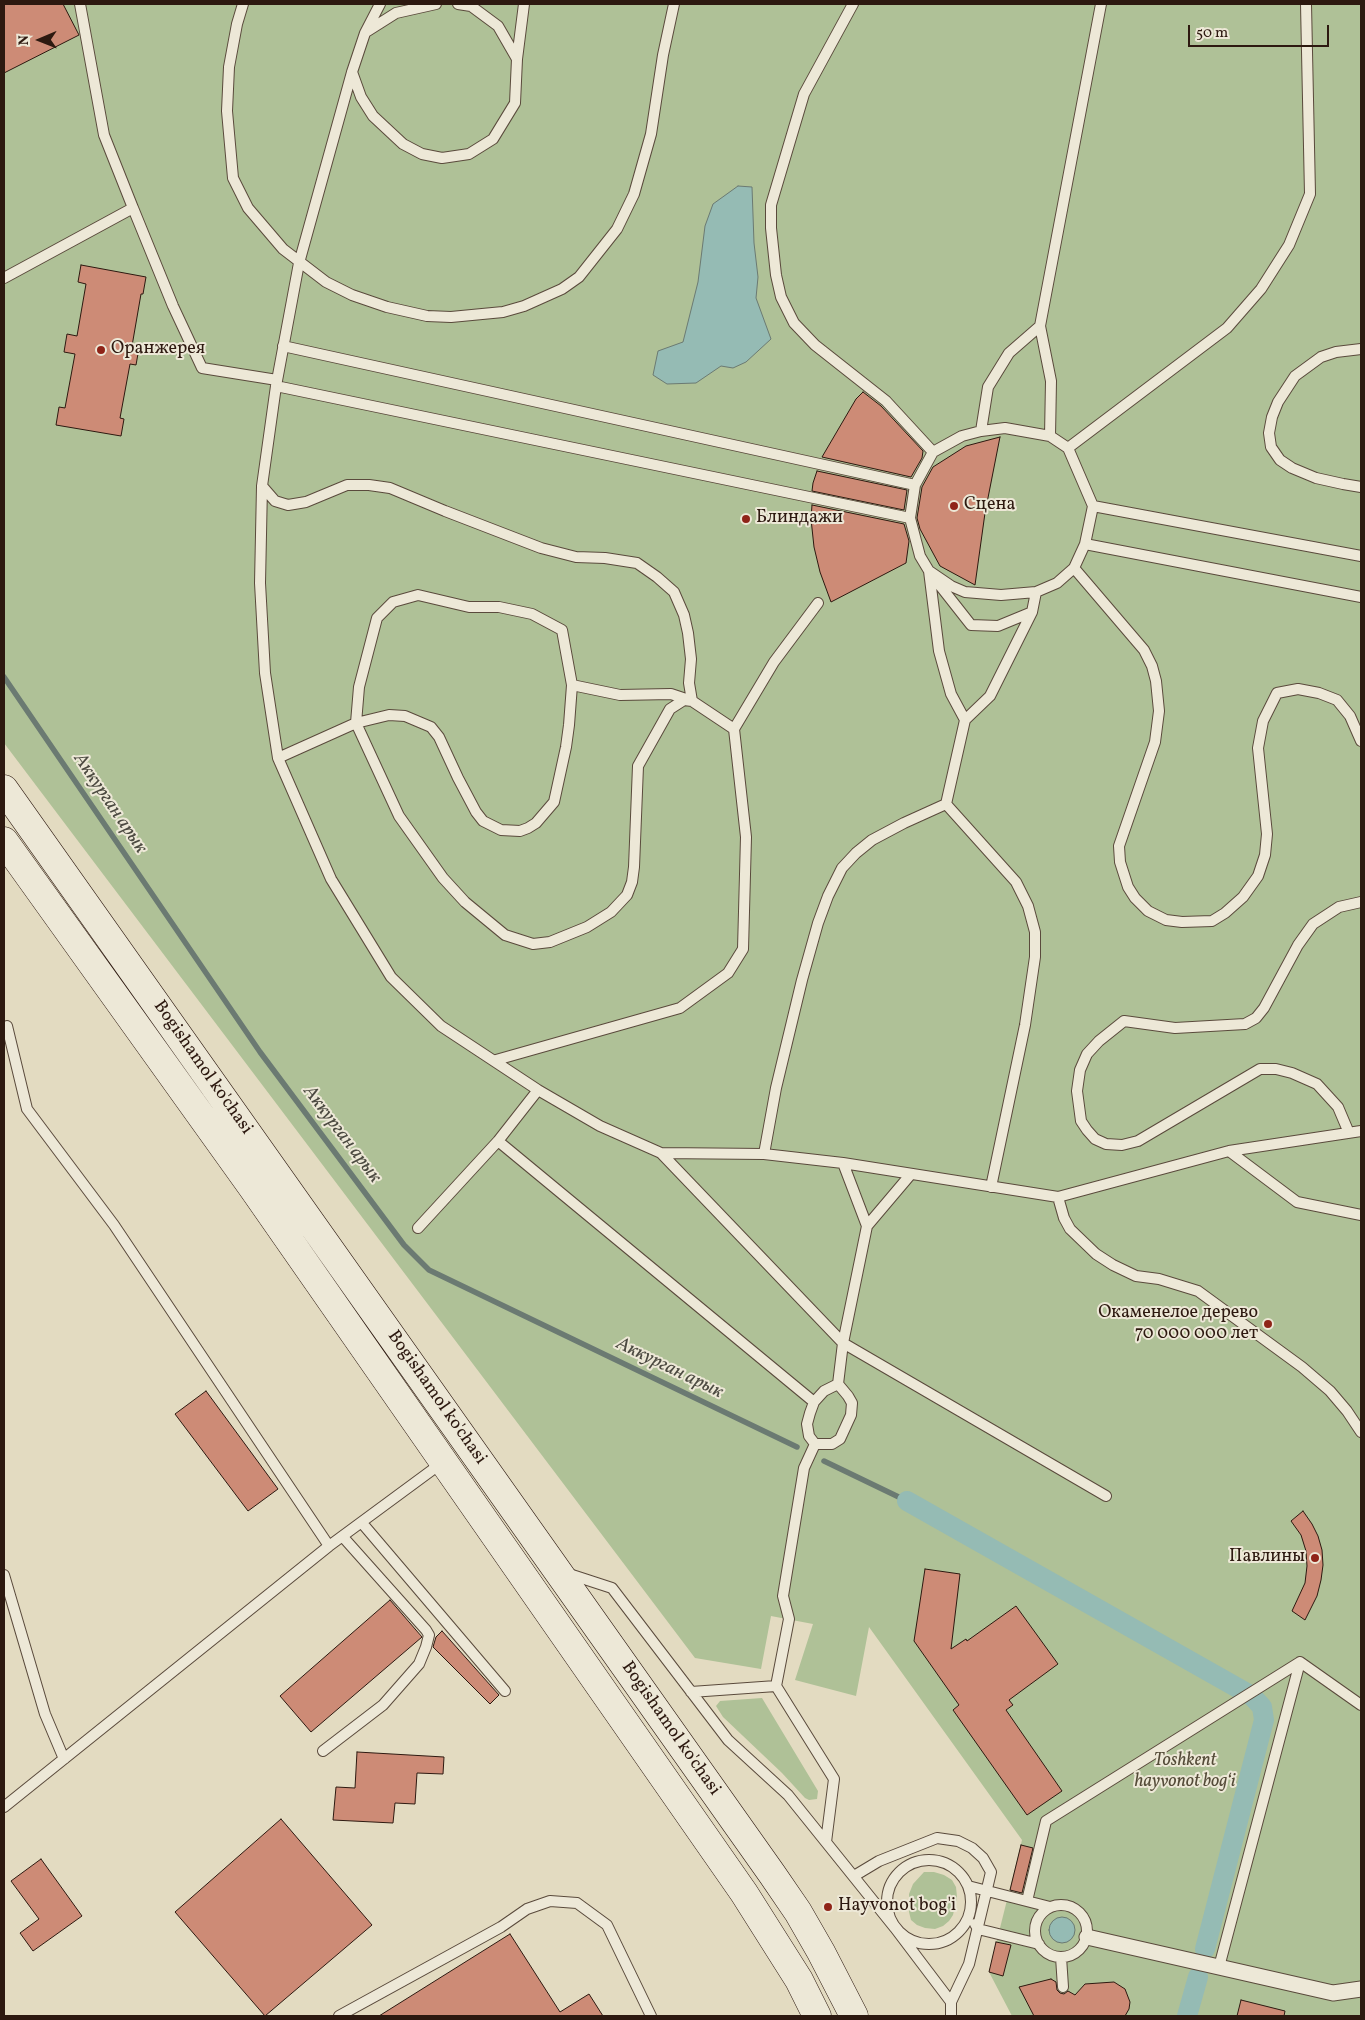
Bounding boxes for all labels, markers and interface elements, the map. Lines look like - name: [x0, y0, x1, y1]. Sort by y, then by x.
- north arrow: [15, 15, 65, 65]
- scale bar: [1190, 15, 1331, 47]
- text: 50 m: [1196, 23, 1228, 44]
- text: N: [15, 35, 34, 46]
- place label: Оранжерея: [111, 339, 205, 361]
- marker: Оранжерея: [95, 344, 107, 356]
- place label: Сцена: [964, 495, 1015, 517]
- marker: Сцена: [948, 500, 960, 512]
- place label: Блиндажи: [756, 508, 843, 530]
- marker: Блиндажи: [740, 513, 752, 525]
- water label: Аккурган арык: [67, 750, 151, 858]
- street label: Bogishamol ko'chasi: [148, 997, 256, 1139]
- water label: Аккурган арык: [297, 1082, 385, 1188]
- place label: Окаменелое дерево 70 000 000 лет: [1098, 1303, 1258, 1346]
- marker: Окаменелое дерево 70 000 000 лет: [1262, 1318, 1274, 1330]
- street label: Bogishamol ko'chasi: [382, 1327, 490, 1469]
- water label: Аккурган арык: [612, 1333, 726, 1405]
- place label: Павлины: [1229, 1547, 1305, 1569]
- marker: Павлины: [1309, 1552, 1321, 1564]
- street label: Bogishamol ko'chasi: [616, 1658, 724, 1800]
- park label: Toshkent hayvonot bogʻi: [1135, 1751, 1235, 1794]
- place label: Hayvonot bog'i: [838, 1896, 956, 1918]
- marker: Hayvonot bog'i: [822, 1901, 834, 1913]

